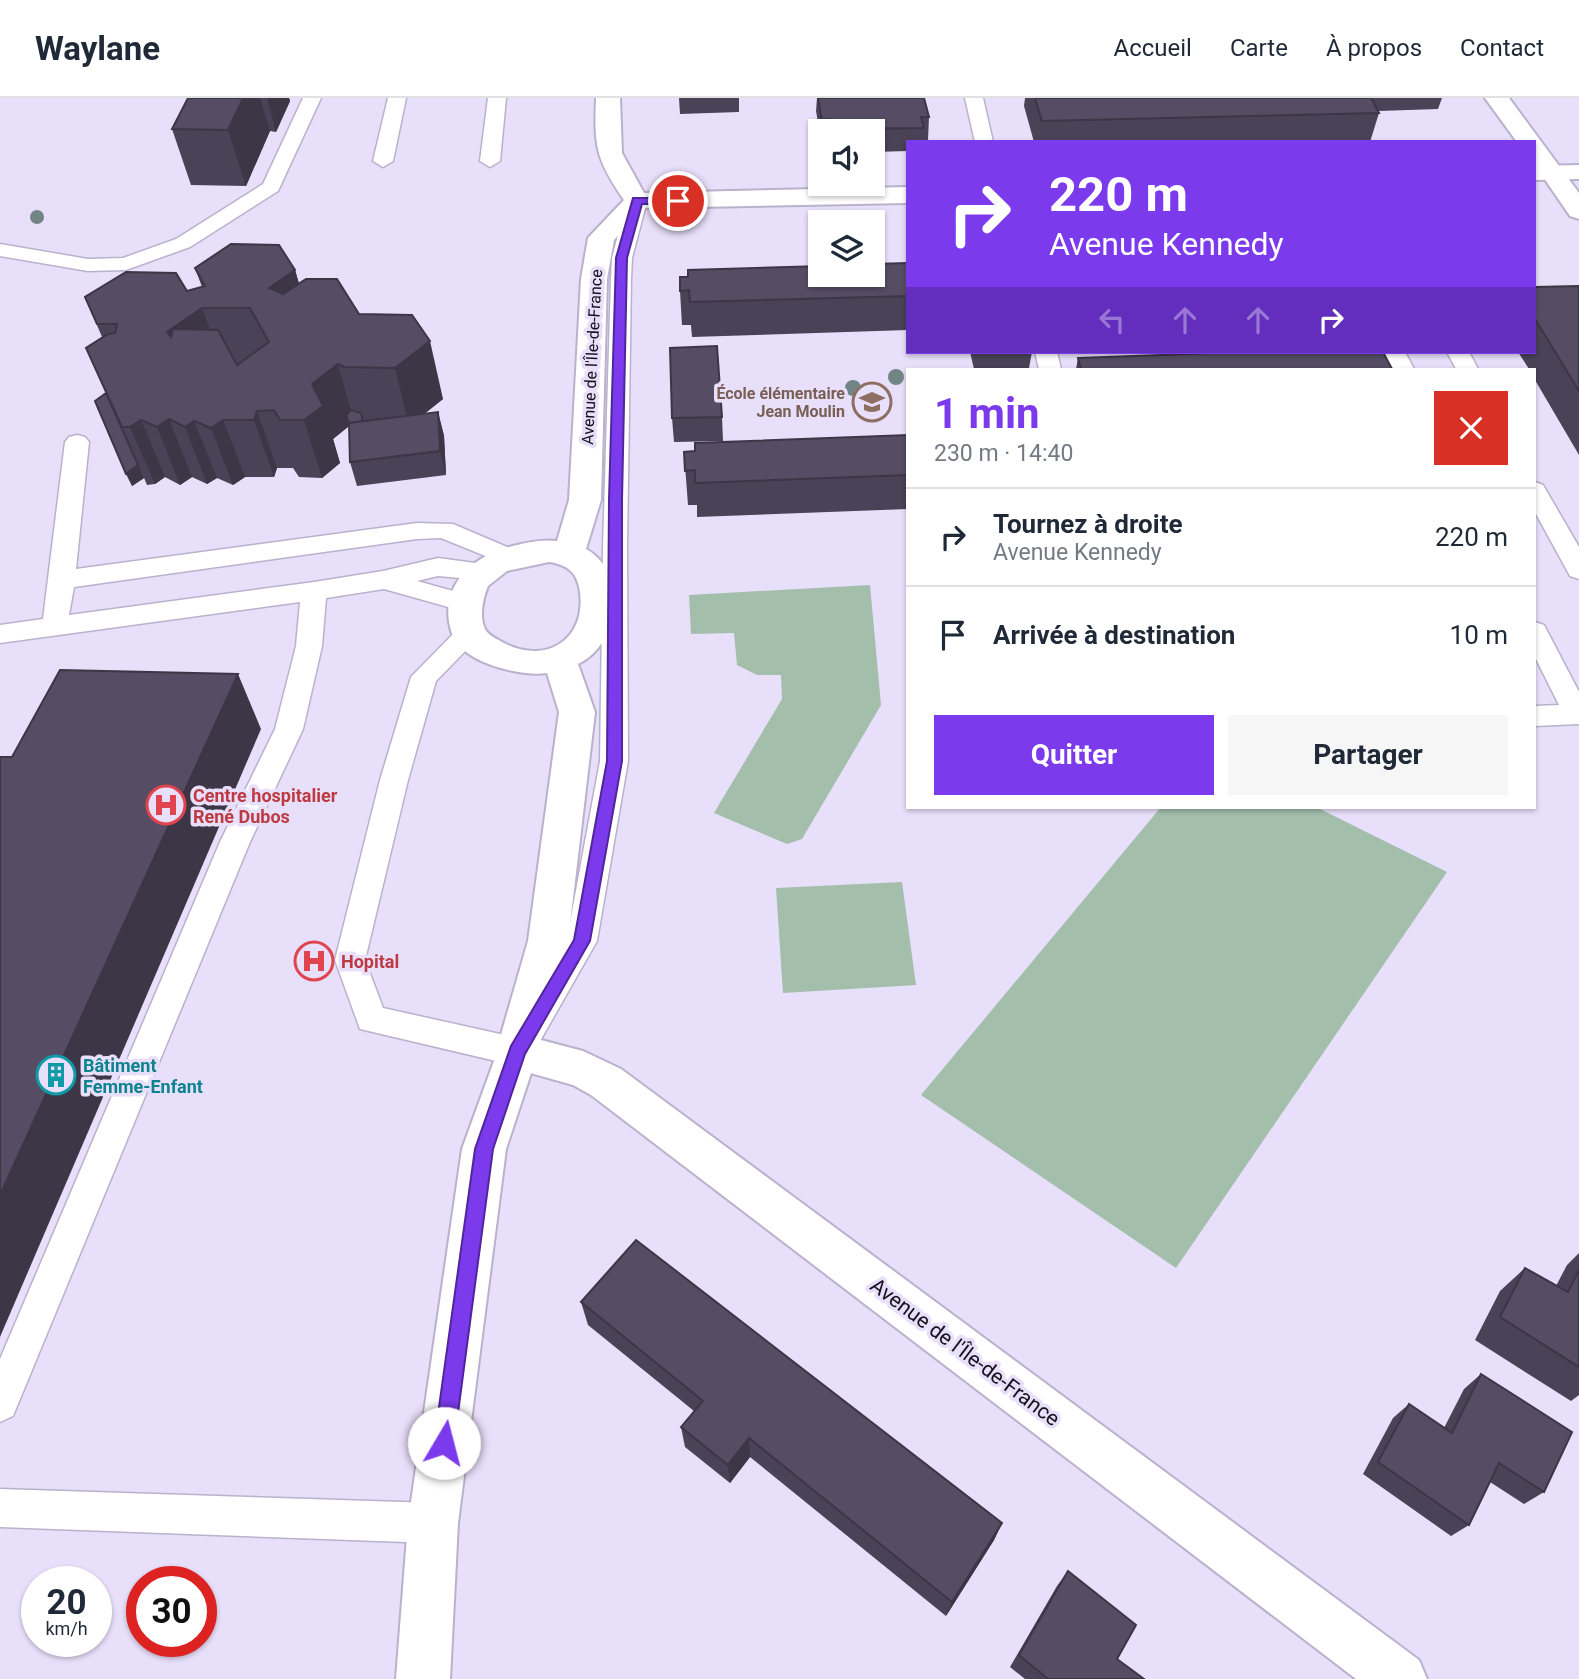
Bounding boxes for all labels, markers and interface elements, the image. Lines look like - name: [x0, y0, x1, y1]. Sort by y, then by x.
- text: Waylane: [35, 29, 160, 68]
- text: Accueil: [1113, 34, 1192, 62]
- text: Carte: [1230, 34, 1288, 62]
- text: À propos: [1326, 34, 1422, 62]
- text: Contact: [1460, 34, 1544, 62]
- map controls: [808, 119, 885, 287]
- button: sound: [808, 119, 885, 196]
- text: 220 m: [1049, 166, 1188, 223]
- icon: right: [934, 168, 1025, 259]
- pin: [648, 171, 708, 231]
- icon: arrive: [659, 182, 697, 220]
- button: layers: [808, 210, 885, 287]
- text: Avenue Kennedy: [1049, 225, 1284, 263]
- street label: Avenue de l'Île-de-France: [578, 269, 606, 445]
- icon: left: [1093, 301, 1131, 339]
- icon: ahead: [1166, 301, 1204, 339]
- icon: ahead: [1239, 301, 1277, 339]
- icon: right: [1312, 301, 1350, 339]
- school or university icon: École élémentaire Jean Moulin: [851, 381, 893, 423]
- place label: École élémentaire Jean Moulin: [716, 384, 845, 421]
- text: 1 min: [934, 389, 1040, 438]
- button: close: [1434, 391, 1508, 465]
- text: 230 m · 14:40: [934, 440, 1073, 467]
- text: Tournez à droite: [993, 509, 1183, 539]
- icon: right: [934, 518, 972, 556]
- text: 220 m: [1435, 522, 1508, 552]
- text: Avenue Kennedy: [993, 539, 1162, 566]
- icon: arrive: [934, 616, 972, 654]
- text: Arrivée à destination: [993, 620, 1235, 650]
- text: 10 m: [1450, 620, 1508, 650]
- button: Quitter: [934, 715, 1214, 795]
- button: Partager: [1228, 715, 1508, 795]
- hospital icon: Centre hospitalier René Dubos: [145, 784, 187, 826]
- place label: Centre hospitalier René Dubos: [193, 785, 338, 827]
- hospital icon: Hopital: [293, 940, 335, 982]
- place label: Hopital: [341, 951, 399, 972]
- building icon: Bâtiment Femme-Enfant: [35, 1054, 77, 1096]
- place label: Bâtiment Femme-Enfant: [83, 1055, 203, 1097]
- street label: Avenue de l'Île-de-France: [866, 1273, 1064, 1431]
- position arrow: [407, 1406, 481, 1480]
- speed limit sign: 30: [126, 1566, 217, 1657]
- text: 20: [46, 1582, 87, 1623]
- text: km/h: [45, 1618, 88, 1639]

